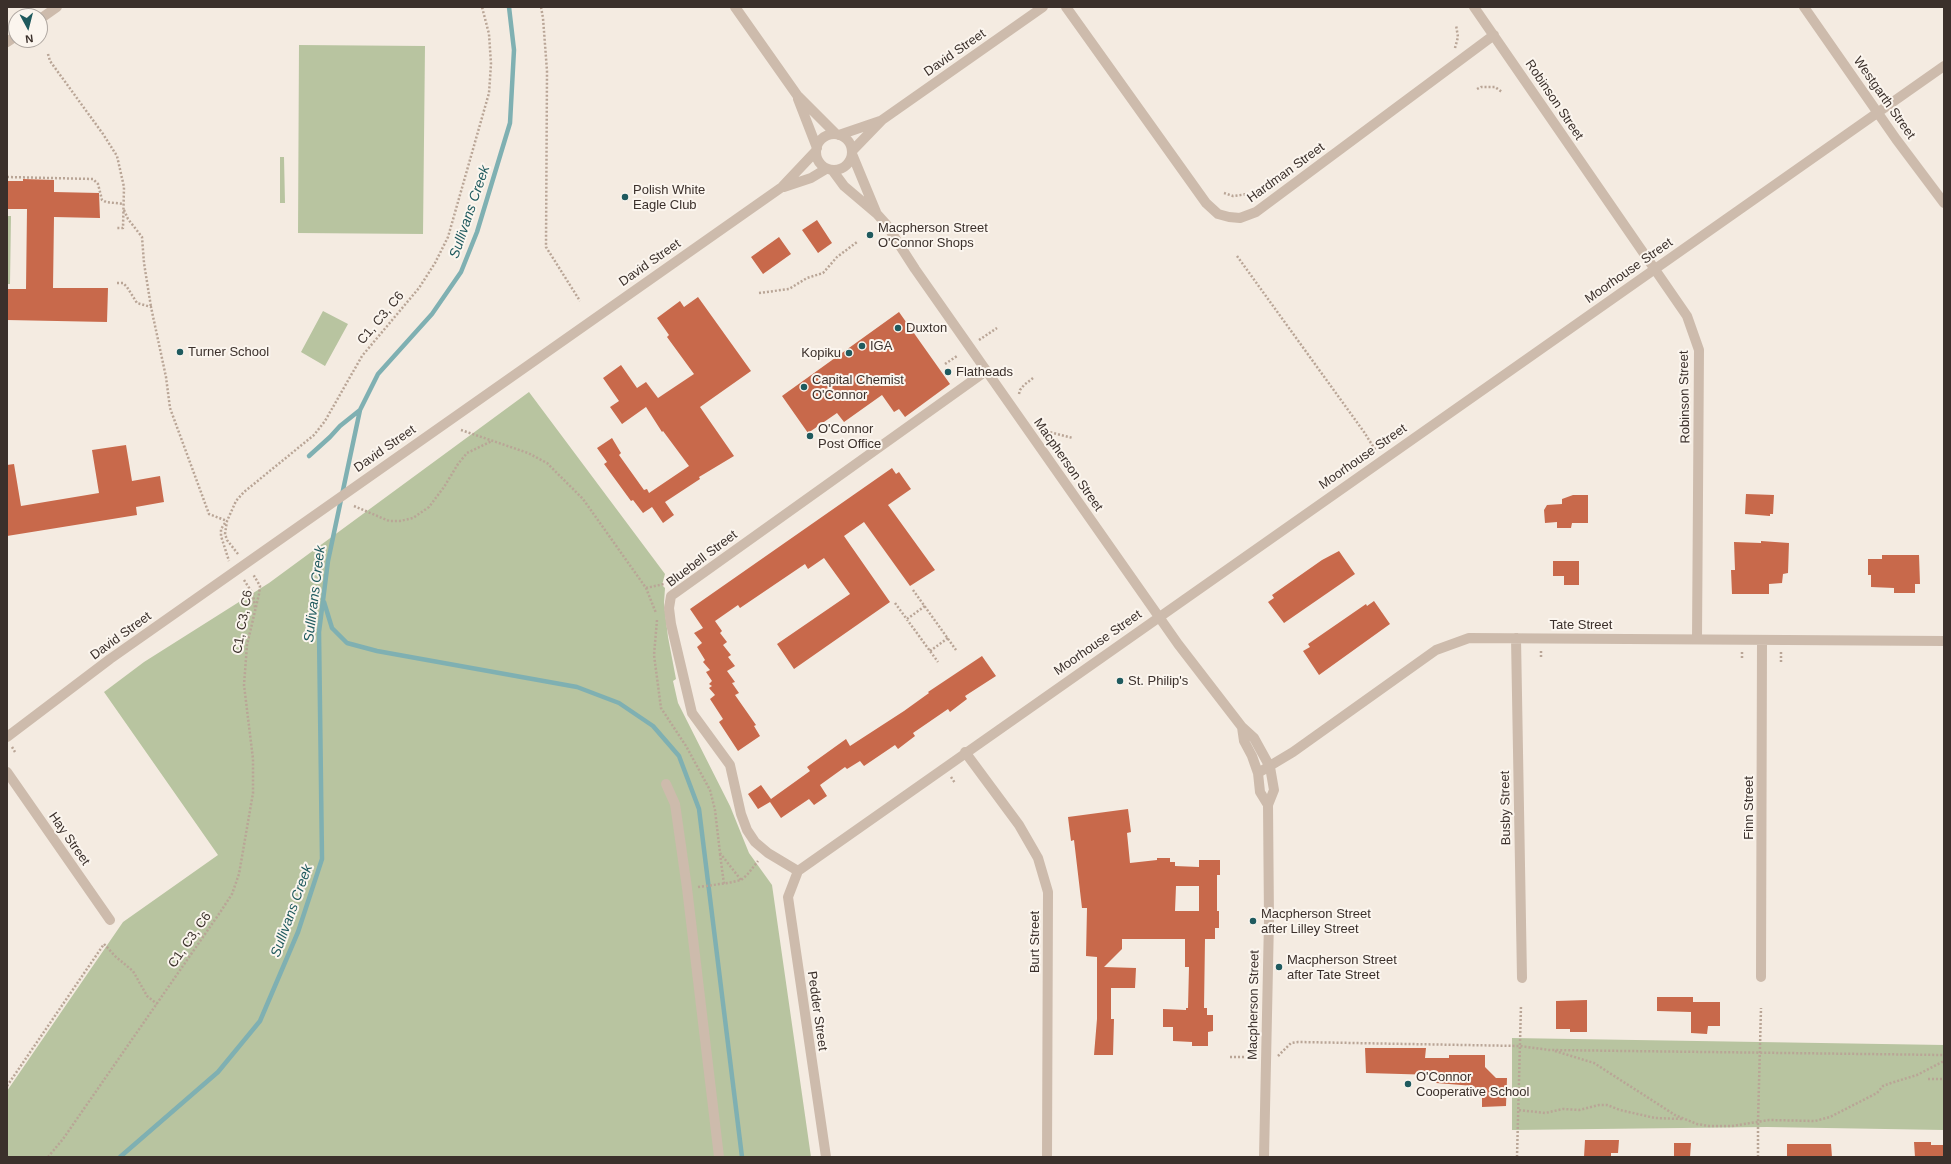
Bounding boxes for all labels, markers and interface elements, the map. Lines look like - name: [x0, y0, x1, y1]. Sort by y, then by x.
- north arrow: [8, 8, 48, 48]
- street label: David Street: [921, 26, 989, 80]
- text: N: [25, 32, 34, 45]
- street label: Westgarth Street: [1850, 54, 1918, 142]
- street label: Robinson Street: [1521, 57, 1587, 143]
- street label: Hardman Street: [1244, 140, 1328, 206]
- water label: Sullivans Creek: [446, 163, 494, 261]
- place label: Polish White Eagle Club: [633, 182, 705, 213]
- marker: Polish White Eagle Club: [620, 192, 630, 202]
- place label: Macpherson Street O'Connor Shops: [878, 220, 988, 251]
- marker: Macpherson Street O'Connor Shops: [865, 230, 875, 240]
- street label: Moorhouse Street: [1582, 235, 1676, 307]
- street label: David Street: [616, 236, 684, 290]
- street label: C1, C3, C6: [354, 288, 408, 348]
- place label: Duxton: [906, 320, 947, 336]
- marker: Duxton: [893, 323, 903, 333]
- place label: IGA: [870, 338, 892, 354]
- marker: IGA: [857, 341, 867, 351]
- place label: Turner School: [188, 344, 269, 360]
- place label: Kopiku: [801, 345, 841, 361]
- marker: Turner School: [175, 347, 185, 357]
- marker: Kopiku: [844, 348, 854, 358]
- street label: Robinson Street: [1676, 350, 1694, 444]
- place label: Flatheads: [956, 364, 1013, 380]
- marker: Flatheads: [943, 367, 953, 377]
- place label: Capital Chemist O'Connor: [812, 372, 904, 403]
- marker: Capital Chemist O'Connor: [799, 382, 809, 392]
- street label: Macpherson Street: [1030, 416, 1106, 514]
- place label: O'Connor Post Office: [818, 421, 881, 452]
- street label: Moorhouse Street: [1316, 421, 1410, 493]
- street label: David Street: [351, 422, 419, 476]
- marker: O'Connor Post Office: [805, 431, 815, 441]
- street label: Bluebell Street: [664, 527, 740, 591]
- water label: Sullivans Creek: [301, 545, 329, 643]
- street label: C1, C3, C6: [230, 589, 256, 655]
- street label: Moorhouse Street: [1051, 607, 1145, 679]
- street label: David Street: [87, 609, 155, 663]
- street label: Tate Street: [1550, 617, 1612, 633]
- place label: St. Philip's: [1128, 673, 1188, 689]
- marker: St. Philip's: [1115, 676, 1125, 686]
- street label: Busby Street: [1498, 771, 1514, 845]
- street label: Finn Street: [1741, 776, 1757, 840]
- street label: Hay Street: [45, 809, 93, 869]
- water label: Sullivans Creek: [267, 862, 317, 960]
- place label: Macpherson Street after Lilley Street: [1261, 906, 1371, 937]
- street label: C1, C3, C6: [165, 909, 215, 971]
- street label: Burt Street: [1027, 911, 1043, 973]
- marker: Macpherson Street after Lilley Street: [1248, 916, 1258, 926]
- street label: Macpherson Street: [1245, 950, 1263, 1060]
- place label: Macpherson Street after Tate Street: [1287, 952, 1397, 983]
- marker: Macpherson Street after Tate Street: [1274, 962, 1284, 972]
- street label: Pedder Street: [804, 970, 830, 1052]
- place label: O'Connor Cooperative School: [1416, 1069, 1529, 1100]
- marker: O'Connor Cooperative School: [1403, 1079, 1413, 1089]

